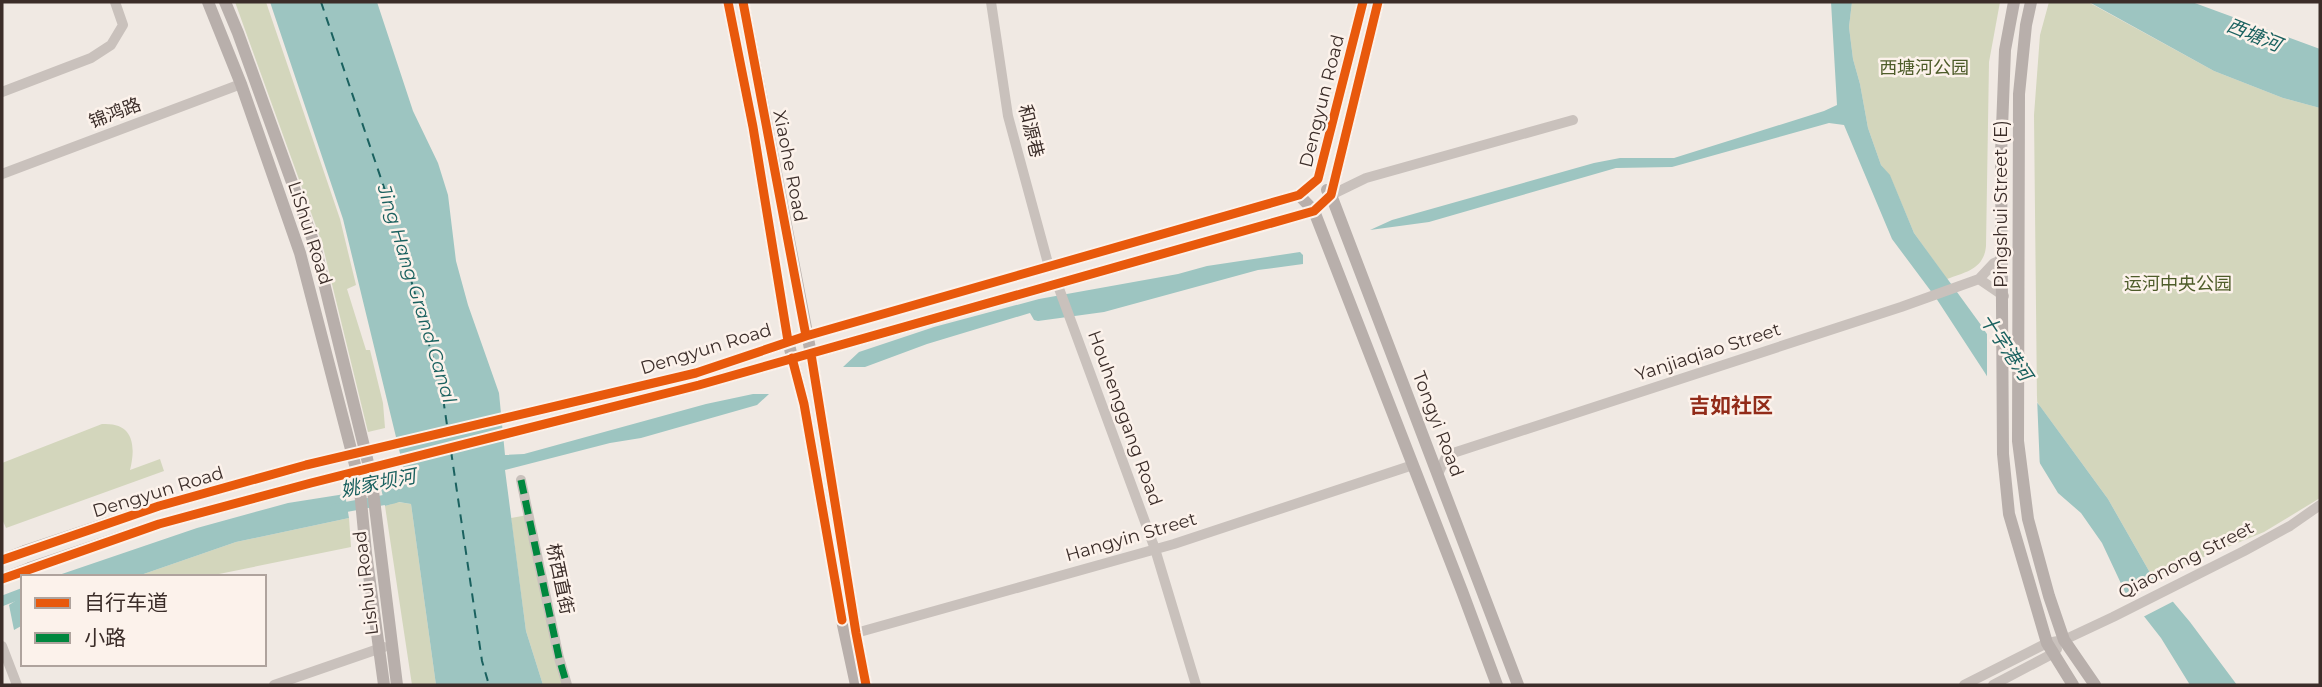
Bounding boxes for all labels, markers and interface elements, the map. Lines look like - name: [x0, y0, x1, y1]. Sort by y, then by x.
- water label: 西塘河: [2223, 14, 2288, 58]
- street label: Dengyun Road: [1295, 32, 1349, 170]
- park label: 西塘河公园: [1879, 57, 1969, 79]
- street label: 锦鸿路: [86, 93, 144, 133]
- street label: 和源巷: [1014, 102, 1048, 160]
- street label: Xiaohe Road: [768, 108, 812, 224]
- street label: Pingshui Street (E): [1990, 120, 2012, 288]
- street label: LiShui Road: [283, 179, 337, 287]
- water label: Jing Hang Grand Canal: [373, 181, 461, 407]
- park label: 运河中央公园: [2124, 273, 2232, 295]
- water label: 十字港河: [1975, 309, 2039, 388]
- street label: Yanjiaqiao Street: [1633, 318, 1783, 386]
- street label: Dengyun Road: [638, 319, 774, 379]
- street label: Houhenggang Road: [1083, 327, 1167, 509]
- street label: Tongyi Road: [1408, 368, 1468, 480]
- district label: 吉如社区: [1689, 393, 1773, 418]
- street label: Dengyun Road: [90, 462, 226, 522]
- water label: 姚家坝河: [338, 464, 421, 502]
- street label: Hangyin Street: [1063, 508, 1199, 566]
- street label: Qiaonong Street: [2115, 516, 2257, 604]
- street label: Lishui Road: [349, 529, 383, 637]
- street label: 桥西直街: [542, 541, 578, 617]
- legend: [21, 575, 266, 666]
- text: 自行车道: [84, 590, 168, 615]
- text: 小路: [84, 625, 126, 650]

